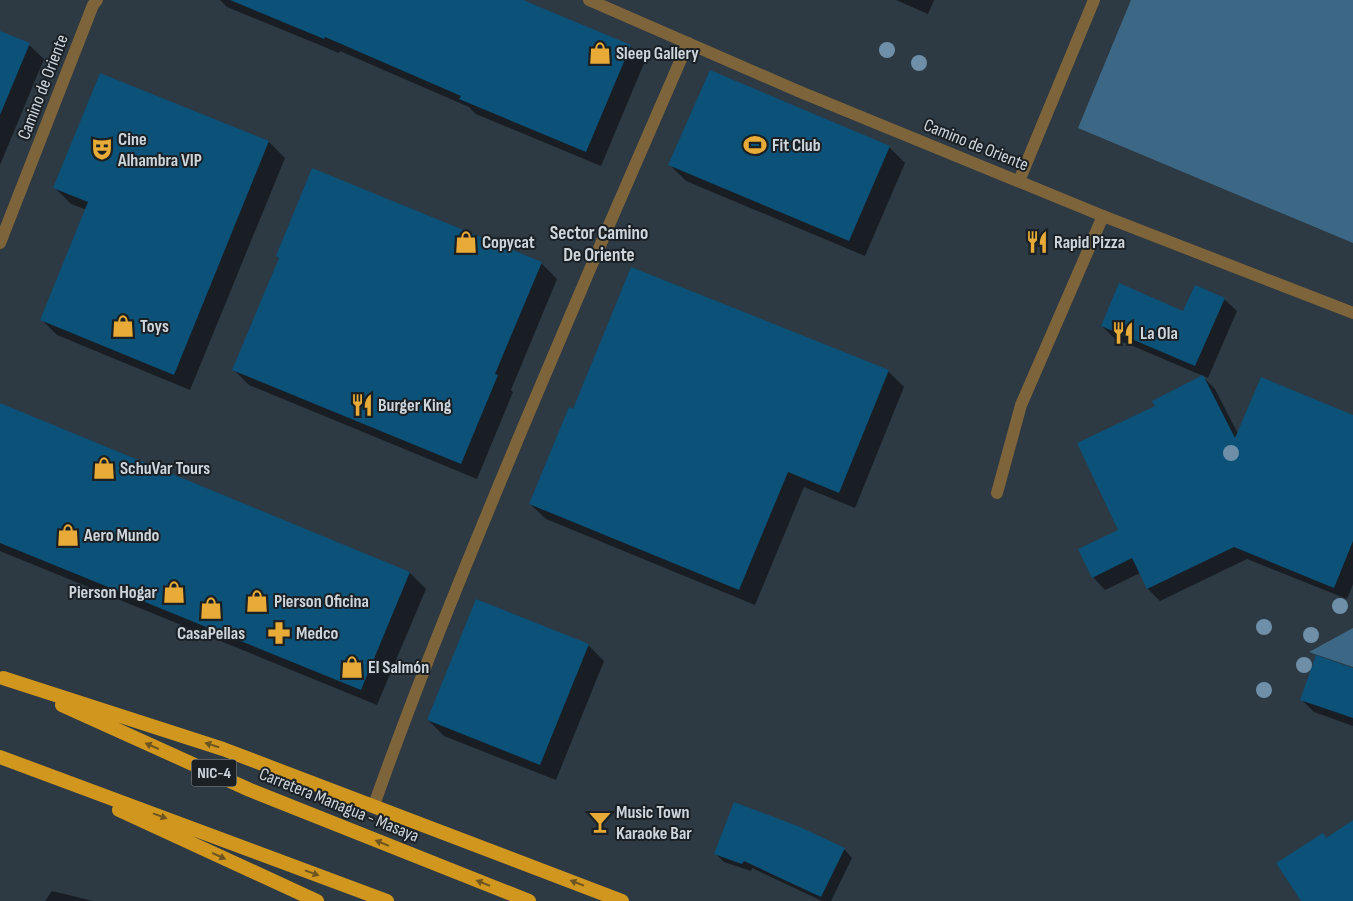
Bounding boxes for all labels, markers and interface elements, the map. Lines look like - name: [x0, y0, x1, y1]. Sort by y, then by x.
- street label: Camino de Oriente: [13, 31, 73, 143]
- shop icon: Sleep Gallery: [587, 40, 613, 66]
- place label: Sleep Gallery: [616, 43, 699, 64]
- street label: Camino de Oriente: [921, 114, 1031, 176]
- place label: Cine Alhambra VIP: [117, 129, 202, 171]
- sports icon: Fit Club: [742, 132, 768, 158]
- place label: Fit Club: [772, 135, 821, 156]
- theatre icon: Cine Alhambra VIP: [89, 136, 115, 162]
- district label: Sector Camino De Oriente: [550, 222, 648, 267]
- shop icon: Copycat: [453, 229, 479, 255]
- restaurant icon: Rapid Pizza: [1024, 229, 1050, 255]
- place label: Copycat: [482, 232, 535, 253]
- place label: Rapid Pizza: [1054, 232, 1125, 253]
- shop icon: Toys: [110, 313, 136, 339]
- place label: Toys: [140, 316, 169, 337]
- restaurant icon: La Ola: [1110, 320, 1136, 346]
- place label: La Ola: [1140, 323, 1178, 344]
- restaurant icon: Burger King: [349, 392, 375, 418]
- place label: Burger King: [378, 395, 452, 416]
- shop icon: SchuVar Tours: [91, 455, 117, 481]
- place label: SchuVar Tours: [120, 458, 210, 479]
- shop icon: Aero Mundo: [55, 522, 81, 548]
- place label: Aero Mundo: [83, 525, 160, 546]
- shop icon: Pierson Hogar: [161, 579, 187, 605]
- place label: Pierson Hogar: [69, 582, 157, 603]
- shop icon: Pierson Oficina: [244, 588, 270, 614]
- place label: Pierson Oficina: [274, 591, 369, 612]
- shop icon: CasaPellas: [198, 595, 224, 621]
- pharmacy icon: Medco: [266, 620, 292, 646]
- place label: CasaPellas: [177, 623, 245, 644]
- place label: Medco: [296, 623, 338, 644]
- shop icon: El Salmón: [339, 654, 365, 680]
- place label: El Salmón: [368, 657, 429, 678]
- one-way arrow: [145, 741, 159, 749]
- one-way arrow: [205, 741, 220, 748]
- road number: NIC-4: [192, 760, 236, 786]
- street label: Carretera Managua - Masaya: [256, 763, 422, 847]
- place label: Music Town Karaoke Bar: [616, 802, 692, 844]
- bar icon: Music Town Karaoke Bar: [587, 809, 613, 835]
- one-way arrow: [152, 813, 167, 821]
- one-way arrow: [375, 838, 390, 846]
- one-way arrow: [212, 852, 226, 860]
- one-way arrow: [305, 869, 320, 877]
- one-way arrow: [475, 879, 490, 887]
- one-way arrow: [570, 879, 584, 887]

